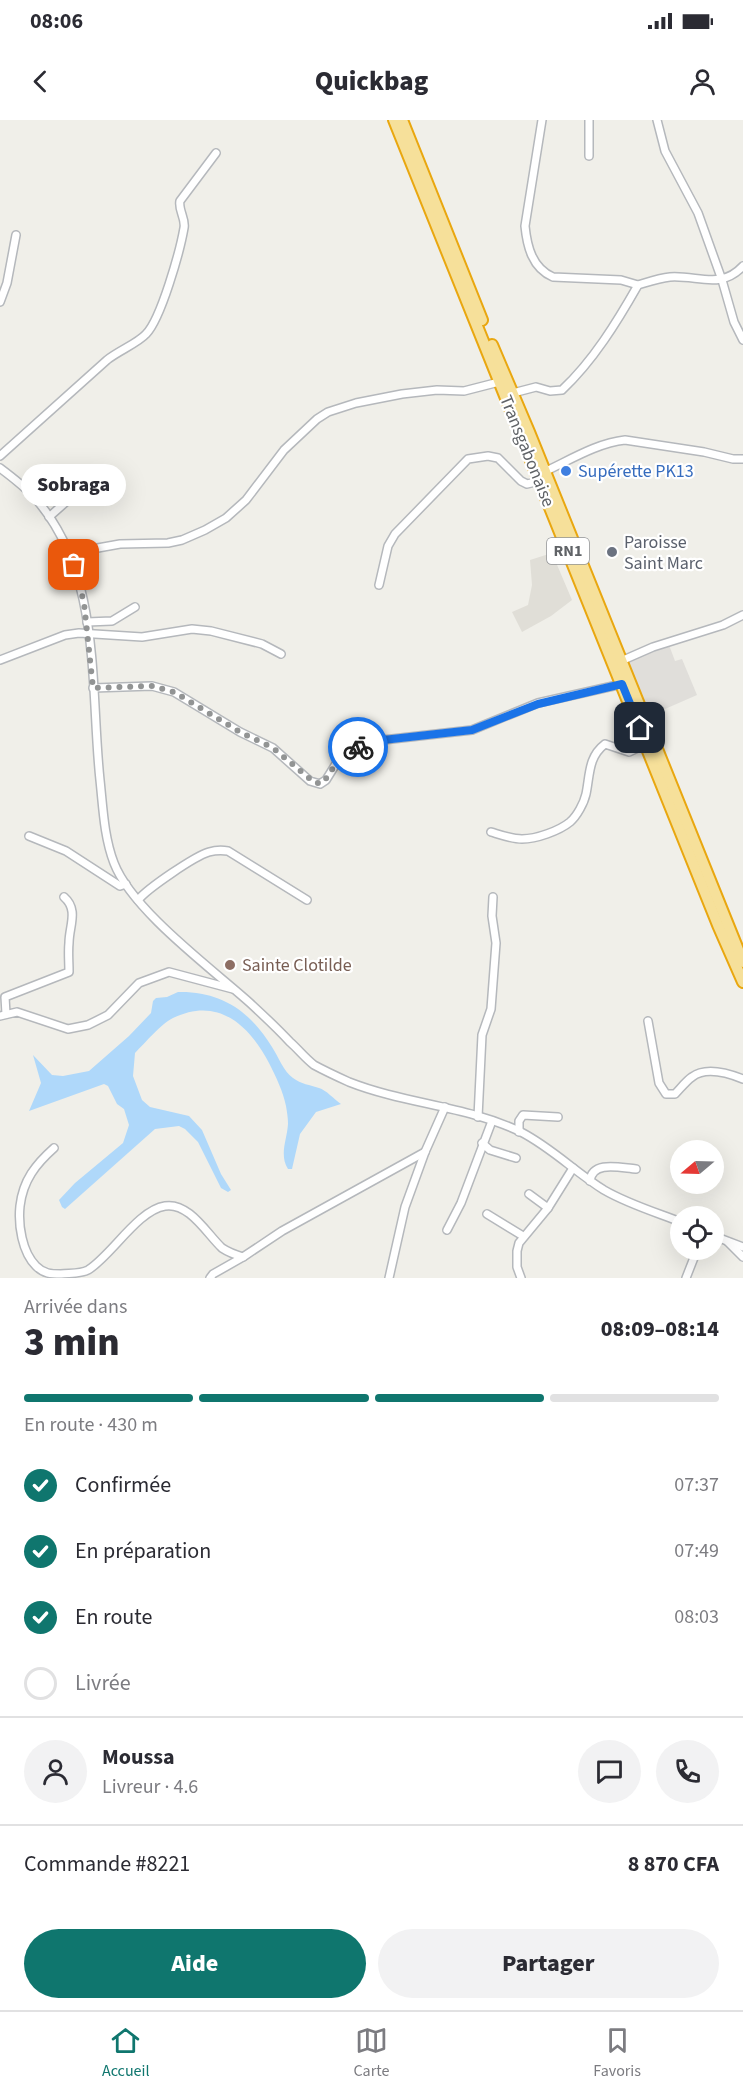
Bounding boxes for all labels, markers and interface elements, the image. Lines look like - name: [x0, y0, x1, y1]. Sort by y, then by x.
- text: 08:06: [30, 5, 83, 37]
- text: Quickbag: [315, 62, 428, 101]
- icon: back: [24, 65, 57, 98]
- icon: person: [686, 65, 719, 98]
- street label: Transgabonaise: [493, 391, 561, 511]
- place label: Supérette PK13: [578, 459, 694, 484]
- callout: Sobraga: [22, 463, 127, 505]
- marker: Supérette PK13: [559, 464, 573, 478]
- text: Sobraga: [37, 471, 110, 499]
- place label: Paroisse Saint Marc: [624, 530, 703, 576]
- road number: RN1: [547, 538, 589, 564]
- pin: [48, 539, 99, 590]
- marker: Paroisse Saint Marc: [605, 545, 619, 559]
- icon: bag: [57, 548, 90, 581]
- pin: [614, 702, 665, 753]
- icon: home: [623, 711, 656, 744]
- courier: [328, 717, 388, 777]
- icon: bike: [342, 731, 375, 764]
- place label: Sainte Clotilde: [242, 953, 352, 978]
- marker: Sainte Clotilde: [223, 958, 237, 972]
- north arrow: [670, 1140, 724, 1194]
- map controls: [670, 1140, 724, 1260]
- button: locate: [670, 1206, 724, 1260]
- text: Arrivée dans: [24, 1293, 127, 1321]
- text: 08:09–08:14: [601, 1313, 719, 1345]
- text: 3 min: [24, 1315, 120, 1371]
- text: En route · 430 m: [24, 1411, 158, 1439]
- icon: check: [24, 1469, 57, 1502]
- text: Confirmée: [75, 1469, 171, 1501]
- text: 07:37: [674, 1471, 719, 1499]
- icon: check: [24, 1535, 57, 1568]
- text: En préparation: [75, 1535, 211, 1567]
- text: 07:49: [674, 1537, 719, 1565]
- icon: check: [24, 1601, 57, 1634]
- text: En route: [75, 1601, 152, 1633]
- text: 08:03: [674, 1603, 719, 1631]
- text: Livrée: [75, 1667, 131, 1699]
- button: person: [24, 1740, 87, 1803]
- button: chat: [578, 1740, 641, 1803]
- button: phone: [656, 1740, 719, 1803]
- text: Moussa: [102, 1741, 175, 1773]
- text: Livreur · 4.6: [102, 1773, 198, 1801]
- text: Commande #8221: [24, 1848, 190, 1880]
- text: 8 870 CFA: [628, 1848, 719, 1880]
- button: Aide: [24, 1929, 366, 1998]
- button: Partager: [378, 1929, 719, 1998]
- tab: Accueil: [102, 2024, 150, 2082]
- tab: Carte: [353, 2024, 389, 2082]
- tab: Favoris: [593, 2024, 641, 2082]

